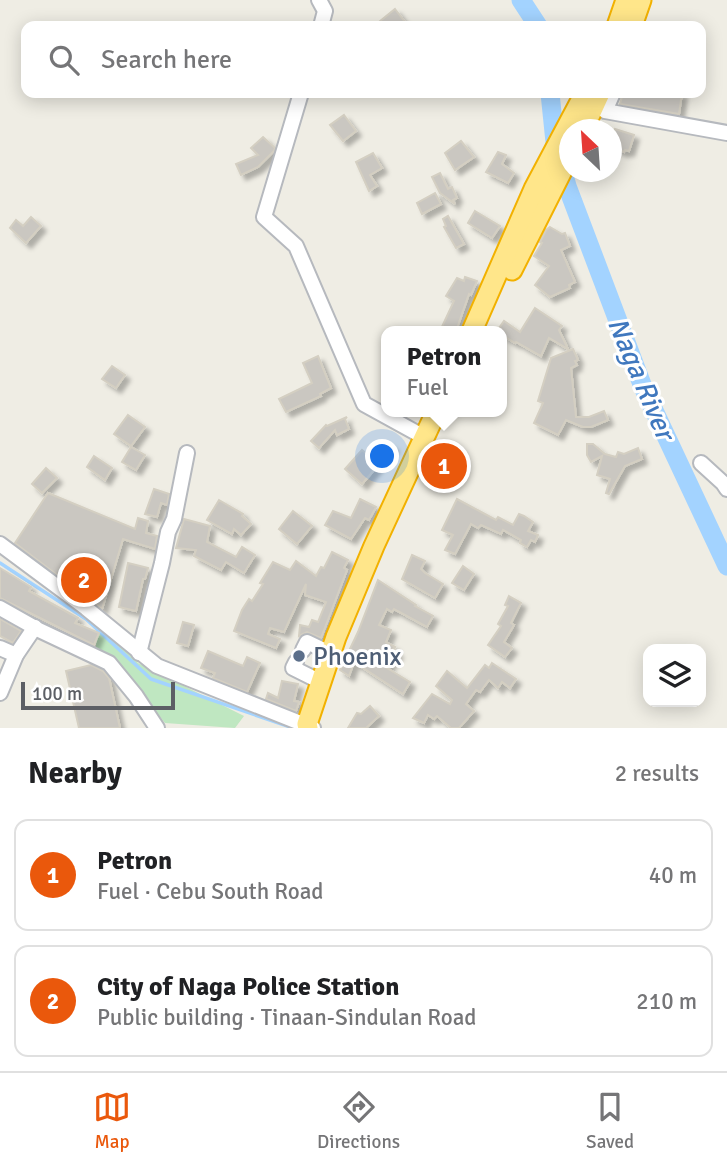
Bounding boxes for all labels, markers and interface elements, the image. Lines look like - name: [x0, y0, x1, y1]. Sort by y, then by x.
- search box: [21, 21, 706, 98]
- icon: search: [45, 41, 83, 79]
- text: Search here: [101, 44, 232, 76]
- north arrow: [559, 119, 622, 182]
- water label: Naga River: [600, 312, 683, 448]
- popup: [381, 326, 507, 417]
- text: Petron: [406, 341, 482, 373]
- text: Fuel: [406, 373, 449, 402]
- your location: [365, 439, 399, 473]
- pin: 1: [421, 440, 467, 492]
- pin: 2: [61, 554, 107, 606]
- place label: Phoenix: [313, 641, 402, 673]
- map controls: [643, 644, 706, 707]
- button: layers: [643, 644, 706, 707]
- marker: Phoenix: [291, 648, 307, 664]
- scale bar: [21, 679, 175, 711]
- text: 100 m: [32, 682, 82, 706]
- text: Nearby: [28, 755, 122, 792]
- text: 2 results: [615, 759, 699, 788]
- text: Petron: [97, 845, 172, 877]
- text: 1: [47, 861, 59, 890]
- text: 40 m: [649, 861, 697, 890]
- text: Fuel · Cebu South Road: [97, 877, 323, 906]
- text: City of Naga Police Station: [97, 971, 399, 1003]
- text: 2: [47, 987, 59, 1016]
- text: 210 m: [636, 987, 697, 1016]
- text: Public building · Tinaan-Sindulan Road: [97, 1003, 477, 1032]
- tab: Map: [93, 1088, 131, 1154]
- tab: Directions: [317, 1088, 400, 1154]
- tab: Saved: [586, 1088, 634, 1154]

